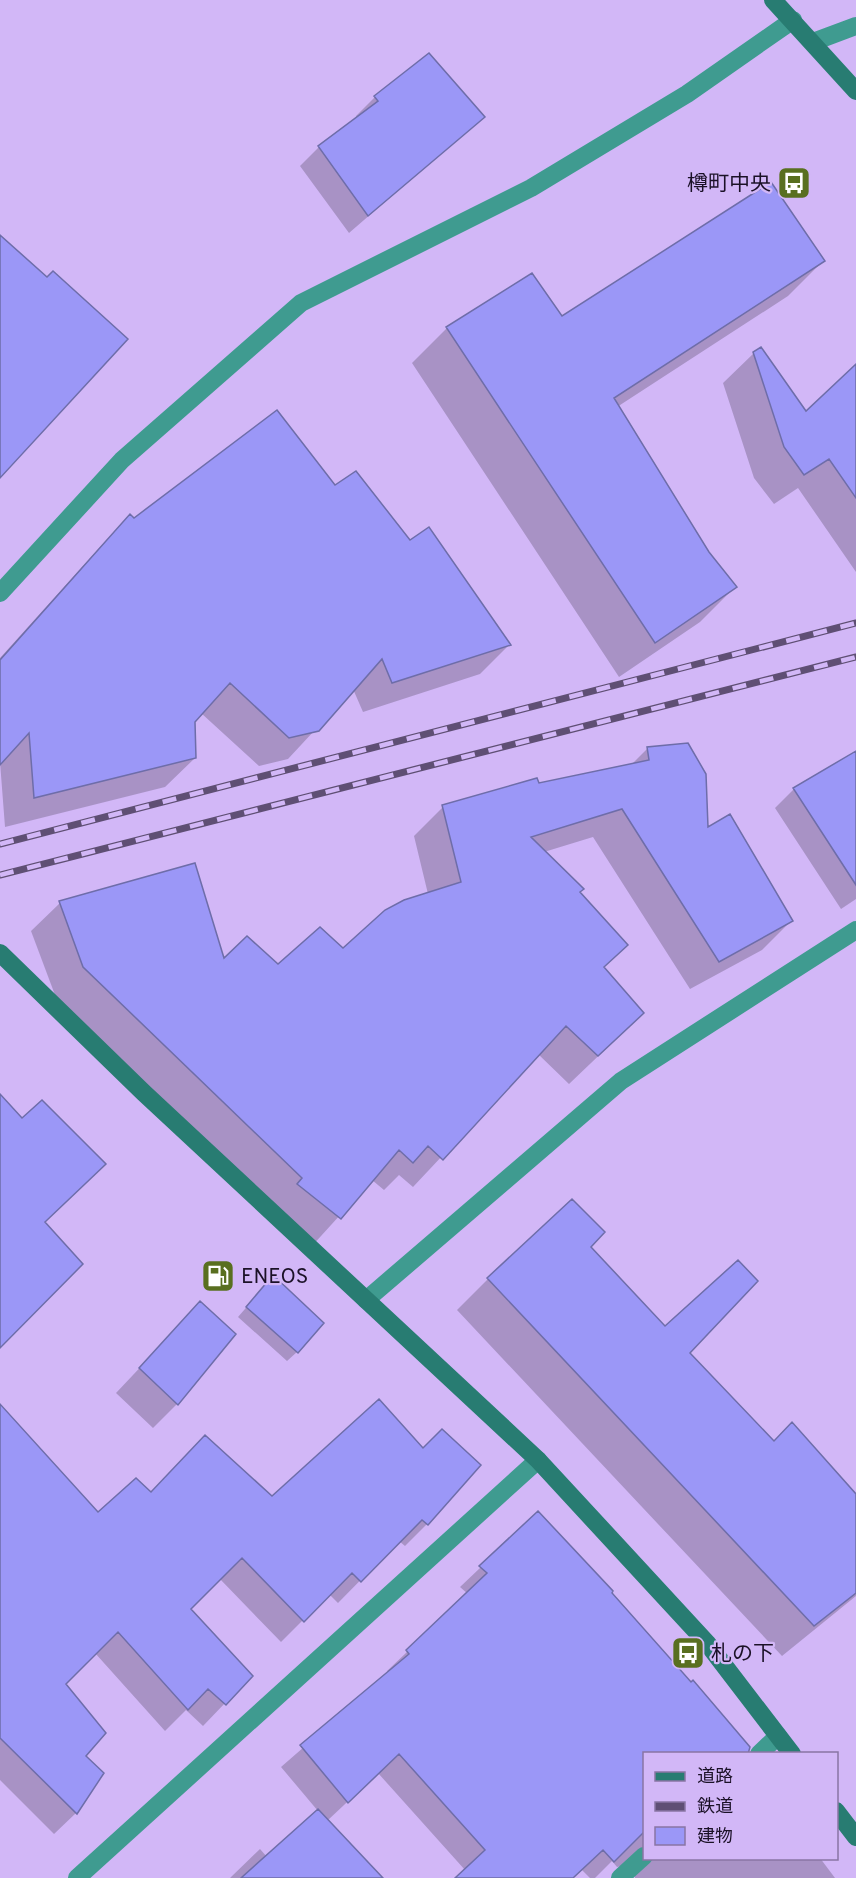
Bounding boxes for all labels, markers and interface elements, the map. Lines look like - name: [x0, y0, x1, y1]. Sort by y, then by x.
- bus stop icon: 樽町中央: [776, 165, 812, 201]
- place label: 樽町中央: [687, 171, 771, 198]
- fuel station icon: ENEOS: [200, 1258, 236, 1294]
- place label: ENEOS: [241, 1264, 308, 1291]
- bus stop icon: 札の下: [670, 1635, 706, 1671]
- place label: 札の下: [711, 1641, 774, 1668]
- legend: [643, 1752, 838, 1860]
- text: 道路: [697, 1766, 733, 1789]
- text: 鉄道: [697, 1796, 733, 1819]
- text: 建物: [697, 1826, 733, 1849]

